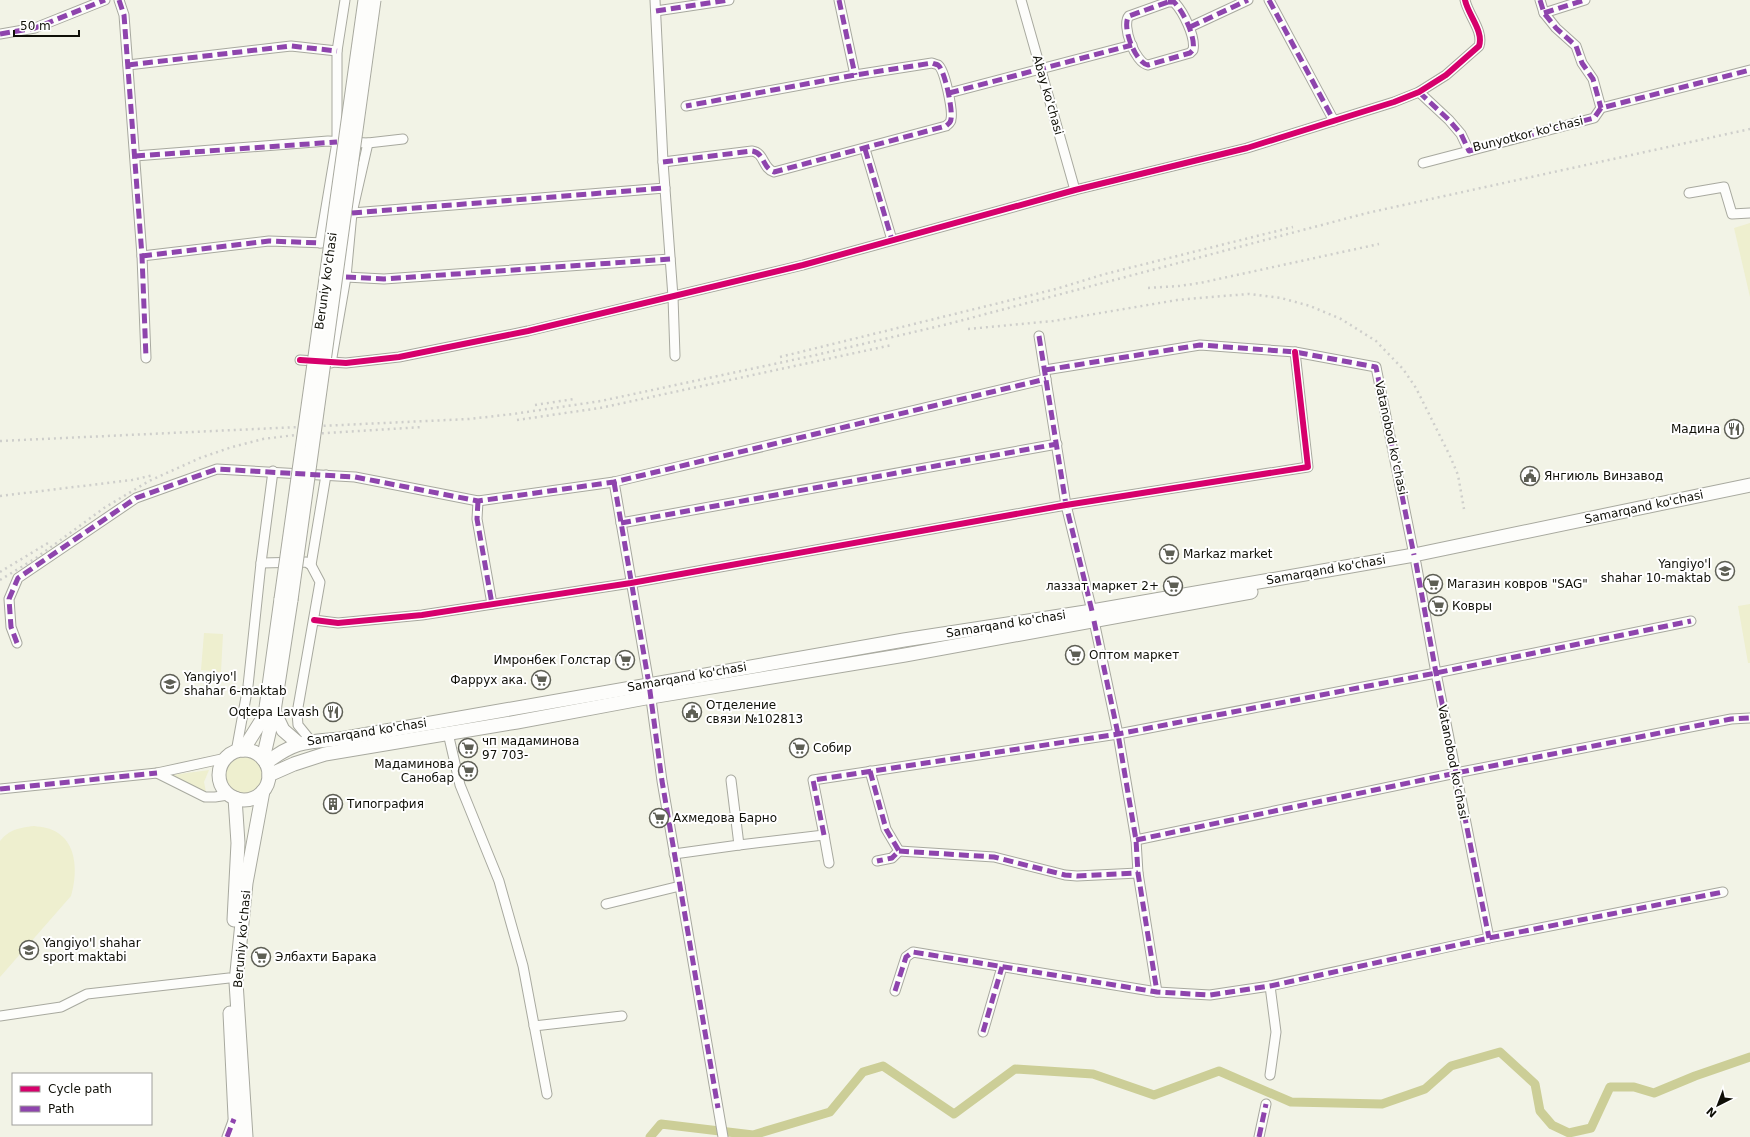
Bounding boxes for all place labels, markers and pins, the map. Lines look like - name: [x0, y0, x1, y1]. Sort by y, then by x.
- restaurant icon: Мадина: [1723, 418, 1745, 440]
- place label: Мадина: [1671, 422, 1720, 436]
- public building icon: Янгиюль Винзавод: [1519, 465, 1541, 487]
- place label: Янгиюль Винзавод: [1544, 469, 1663, 483]
- supermarket icon: Markaz market: [1158, 543, 1180, 565]
- place label: Markaz market: [1183, 547, 1273, 561]
- place label: Yangiyo'l shahar 10-maktab: [1601, 557, 1711, 585]
- school or university icon: Yangiyo'l shahar 10-maktab: [1714, 560, 1736, 582]
- supermarket icon: Магазин ковров "SAG": [1422, 573, 1444, 595]
- supermarket icon: лаззат маркет 2+: [1162, 575, 1184, 597]
- place label: Магазин ковров "SAG": [1447, 577, 1588, 591]
- place label: лаззат маркет 2+: [1046, 579, 1159, 593]
- supermarket icon: Ковры: [1427, 595, 1449, 617]
- place label: Ковры: [1452, 599, 1492, 613]
- supermarket icon: Оптом маркет: [1064, 644, 1086, 666]
- place label: Оптом маркет: [1089, 648, 1179, 662]
- supermarket icon: Имронбек Голстар: [614, 649, 636, 671]
- place label: Имронбек Голстар: [493, 653, 611, 667]
- supermarket icon: Фаррух ака.: [530, 669, 552, 691]
- place label: Yangiyo'l shahar 6-maktab: [183, 670, 287, 698]
- school or university icon: Yangiyo'l shahar 6-maktab: [159, 673, 181, 695]
- place label: Фаррух ака.: [450, 673, 527, 687]
- place label: Отделение связи №102813: [706, 698, 803, 726]
- restaurant icon: Oqtepa Lavash: [322, 701, 344, 723]
- public building icon: Отделение связи №102813: [681, 701, 703, 723]
- place label: Oqtepa Lavash: [229, 705, 319, 719]
- place label: чп мадаминова 97 703-: [482, 734, 579, 762]
- supermarket icon: чп мадаминова 97 703-: [457, 737, 479, 759]
- supermarket icon: Собир: [788, 737, 810, 759]
- place label: Собир: [813, 741, 852, 755]
- place label: Мадаминова Санобар: [374, 757, 454, 785]
- supermarket icon: Мадаминова Санобар: [457, 760, 479, 782]
- building icon: Типография: [322, 793, 344, 815]
- place label: Типография: [346, 797, 424, 811]
- supermarket icon: Ахмедова Барно: [648, 807, 670, 829]
- place label: Ахмедова Барно: [673, 811, 777, 825]
- place label: Yangiyo'l shahar sport maktabi: [42, 936, 141, 964]
- school or university icon: Yangiyo'l shahar sport maktabi: [18, 939, 40, 961]
- supermarket icon: Элбахти Барака: [250, 946, 272, 968]
- place label: Элбахти Барака: [275, 950, 377, 964]

